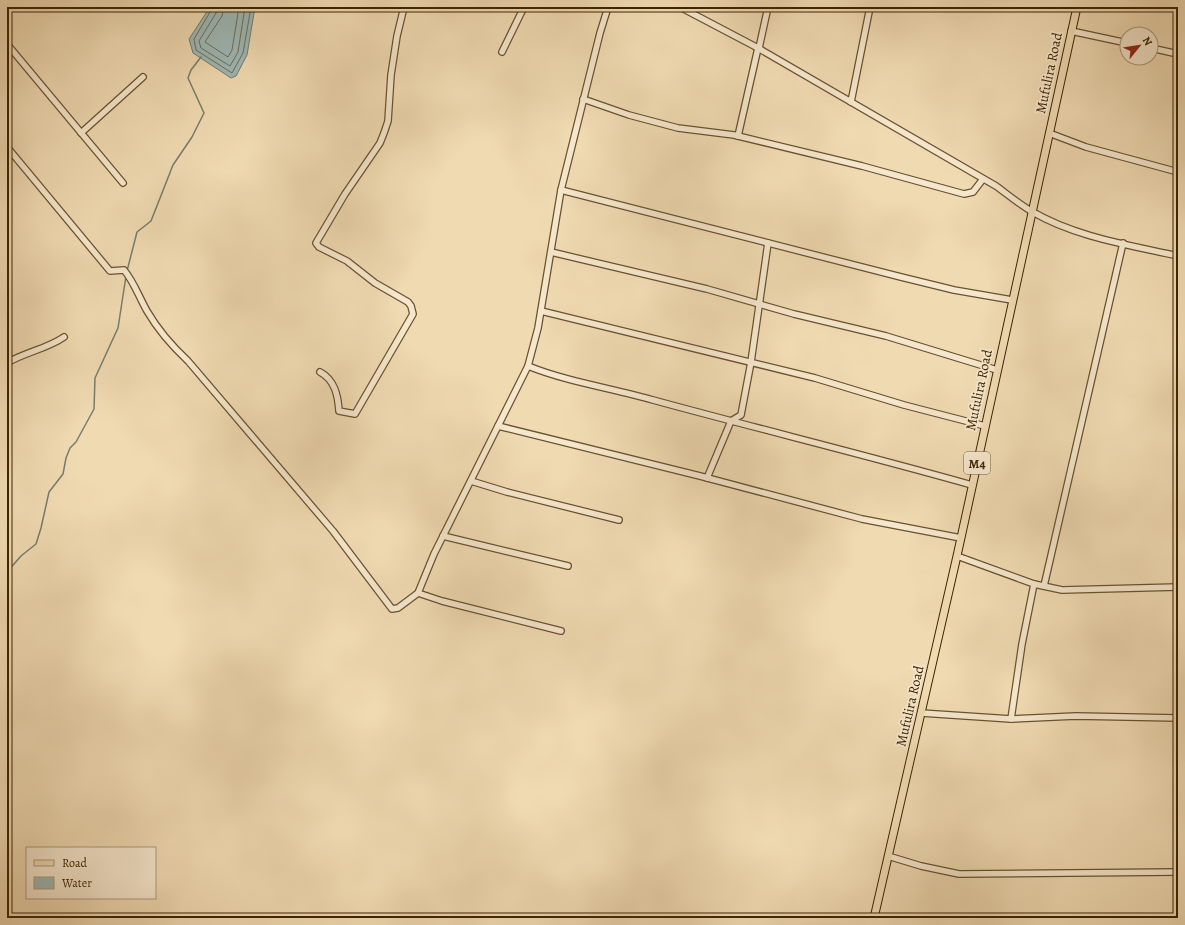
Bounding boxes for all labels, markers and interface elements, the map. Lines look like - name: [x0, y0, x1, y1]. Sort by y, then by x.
- north arrow: [1119, 26, 1159, 66]
- street label: Mufulira Road: [1031, 30, 1067, 115]
- text: N: [1139, 34, 1156, 48]
- street label: Mufulira Road: [961, 347, 997, 432]
- road number: M4: [964, 452, 990, 474]
- street label: Mufulira Road: [891, 663, 929, 748]
- legend: [26, 847, 156, 899]
- text: Road: [62, 855, 88, 871]
- text: Water: [61, 875, 92, 891]

